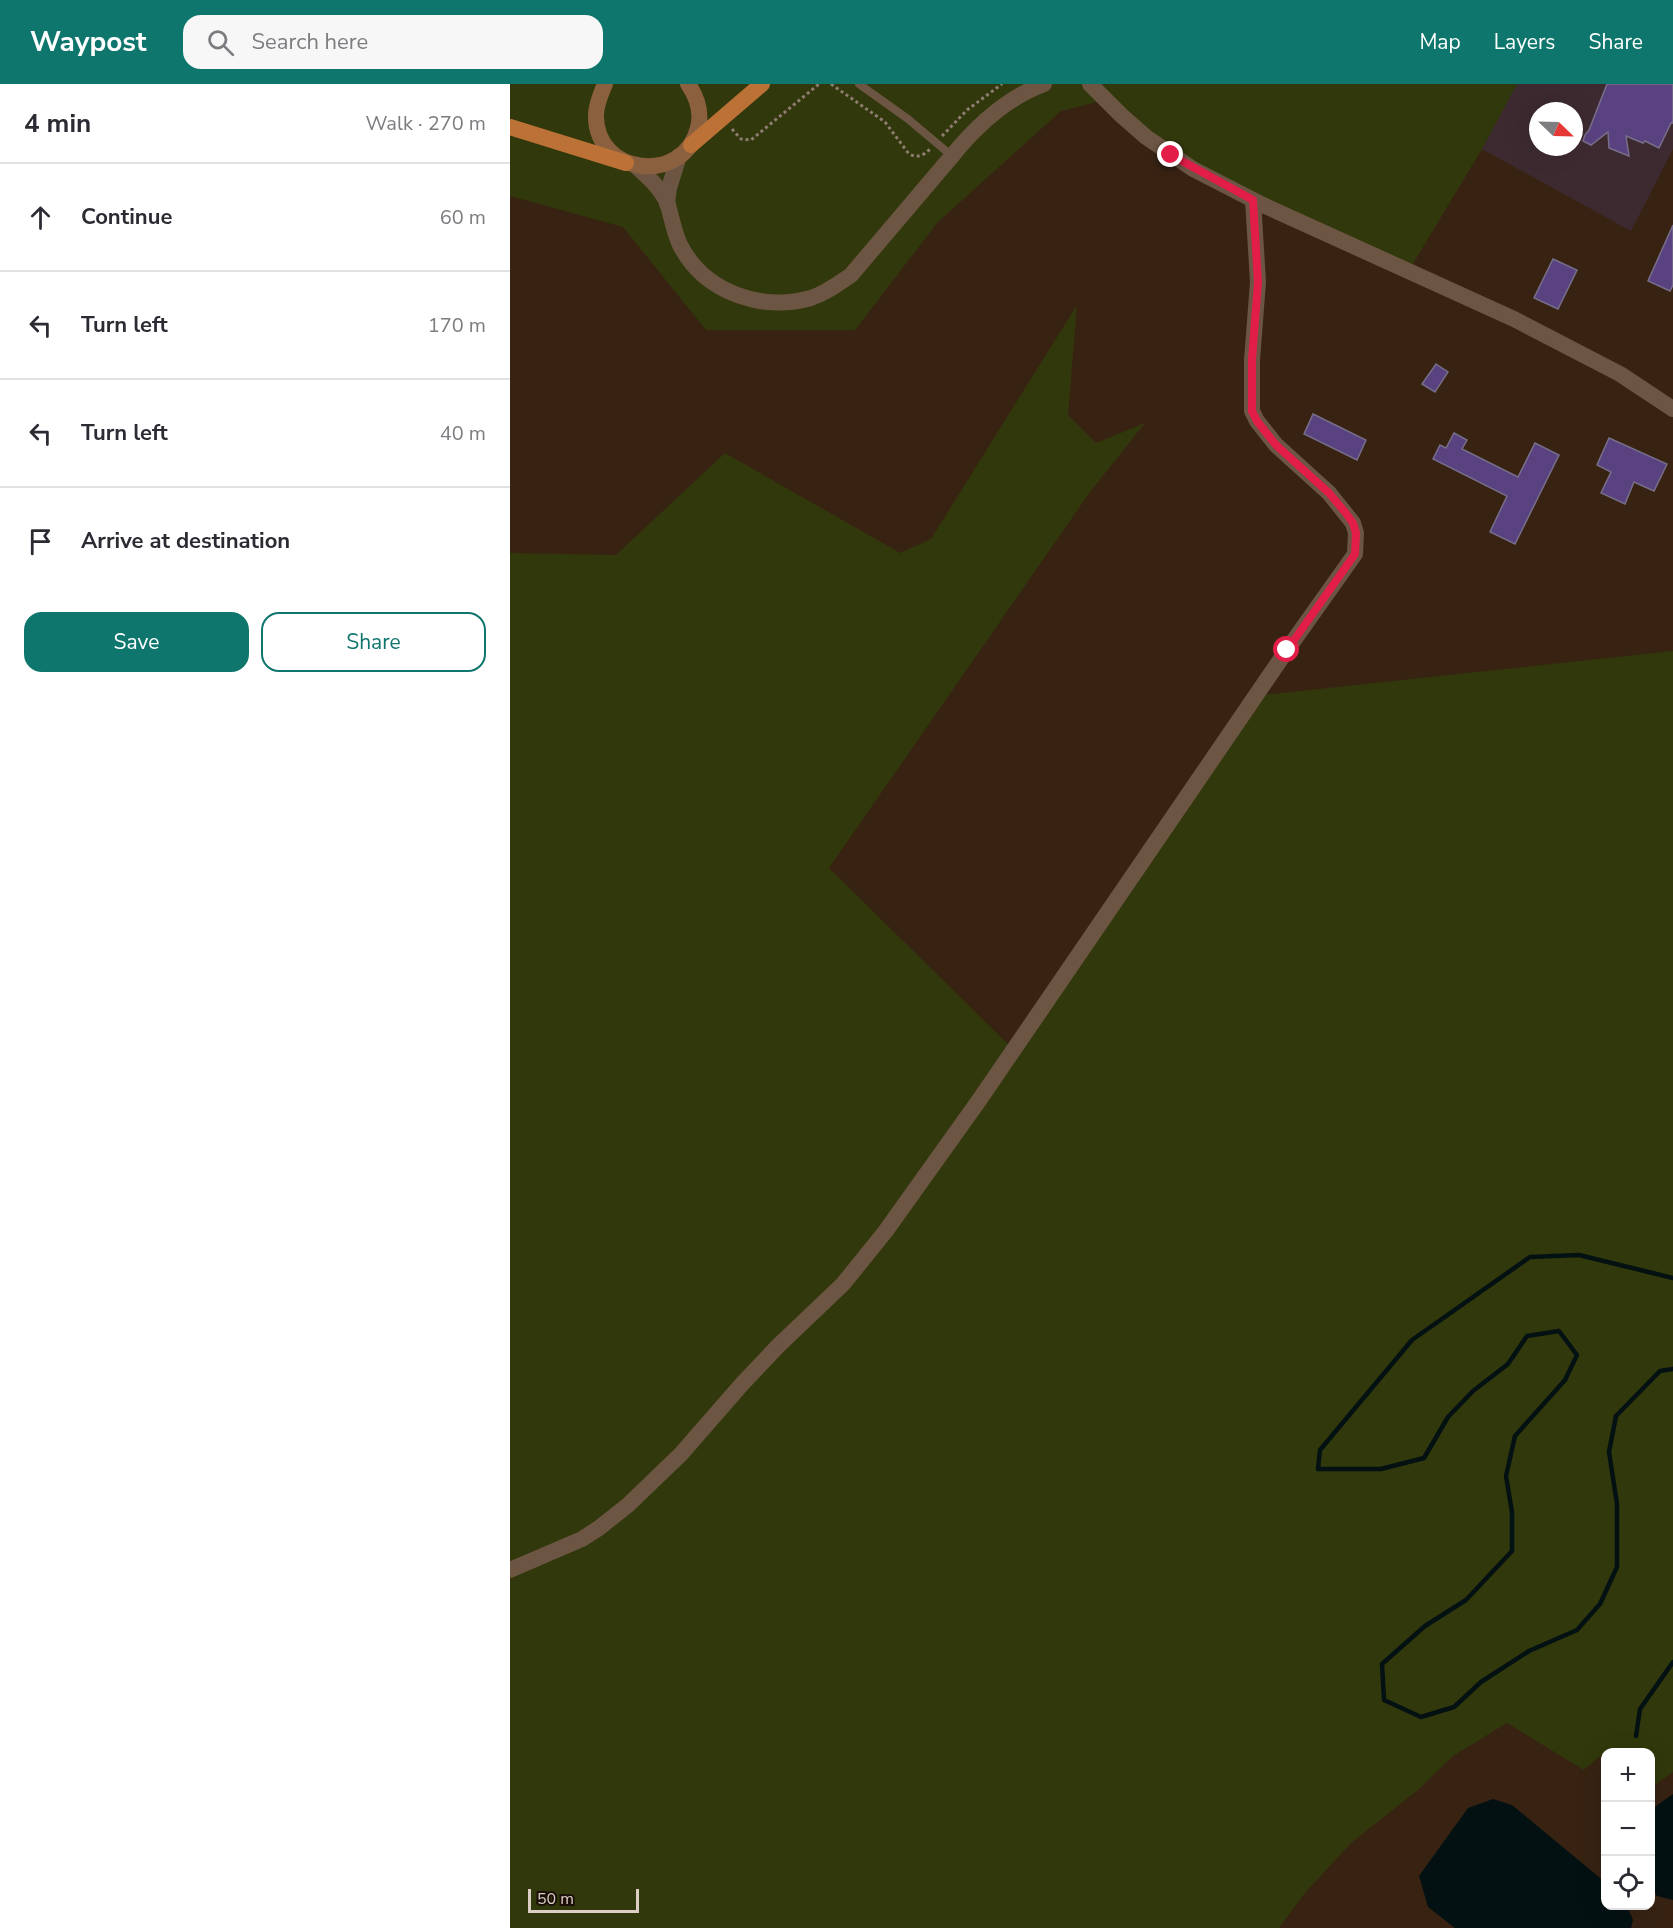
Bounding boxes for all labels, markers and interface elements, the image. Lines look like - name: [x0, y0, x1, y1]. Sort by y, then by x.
- search box: [183, 15, 603, 69]
- text: Waypost: [30, 23, 147, 61]
- icon: search: [204, 26, 237, 59]
- text: Search here: [252, 27, 368, 57]
- text: Map: [1419, 28, 1461, 56]
- text: Layers: [1494, 28, 1555, 56]
- text: Share: [1588, 28, 1643, 56]
- north arrow: [1529, 102, 1583, 156]
- text: 4 min: [24, 106, 91, 141]
- text: Walk · 270 m: [366, 110, 486, 137]
- route end: [1157, 141, 1183, 167]
- icon: ahead: [24, 201, 57, 234]
- text: Continue: [81, 202, 172, 232]
- text: 60 m: [440, 204, 486, 231]
- icon: left: [24, 309, 57, 342]
- text: Turn left: [81, 310, 168, 340]
- text: 170 m: [428, 312, 486, 339]
- icon: left: [24, 417, 57, 450]
- text: Turn left: [81, 418, 168, 448]
- text: 40 m: [440, 420, 486, 447]
- icon: arrive: [24, 525, 57, 558]
- text: Arrive at destination: [81, 526, 290, 556]
- button: Save: [24, 612, 249, 672]
- button: Share: [261, 612, 486, 672]
- route start: [1273, 636, 1299, 662]
- map controls: [1601, 1748, 1655, 1910]
- button: +: [1601, 1748, 1655, 1802]
- button: −: [1601, 1802, 1655, 1856]
- button: locate: [1601, 1856, 1655, 1910]
- scale bar: [528, 1886, 639, 1914]
- text: 50 m: [537, 1888, 574, 1910]

